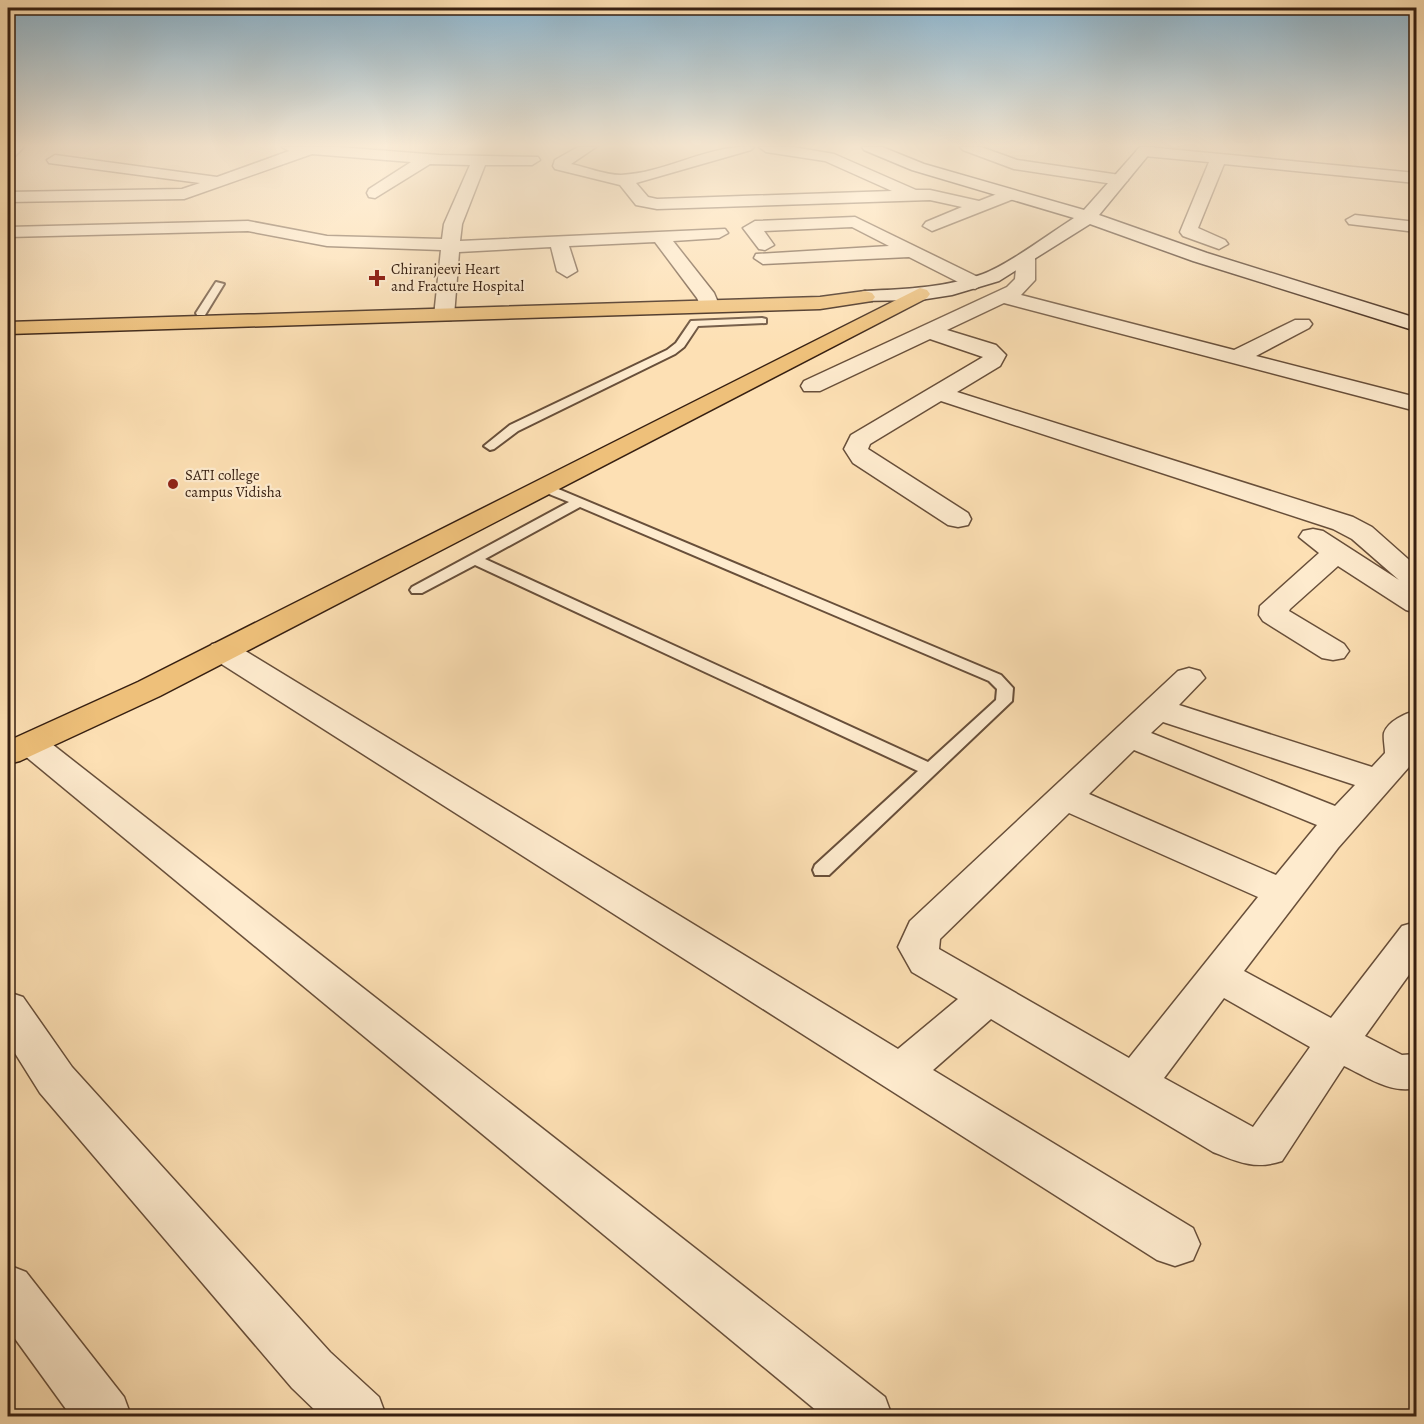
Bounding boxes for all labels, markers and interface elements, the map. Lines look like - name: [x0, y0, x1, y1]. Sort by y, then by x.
- place label: Chiranjeevi Heart and Fracture Hospital: [391, 259, 525, 296]
- marker: Chiranjeevi Heart and Fracture Hospital: [368, 269, 386, 287]
- place label: SATI college campus Vidisha: [185, 465, 282, 502]
- marker: SATI college campus Vidisha: [166, 477, 180, 491]

